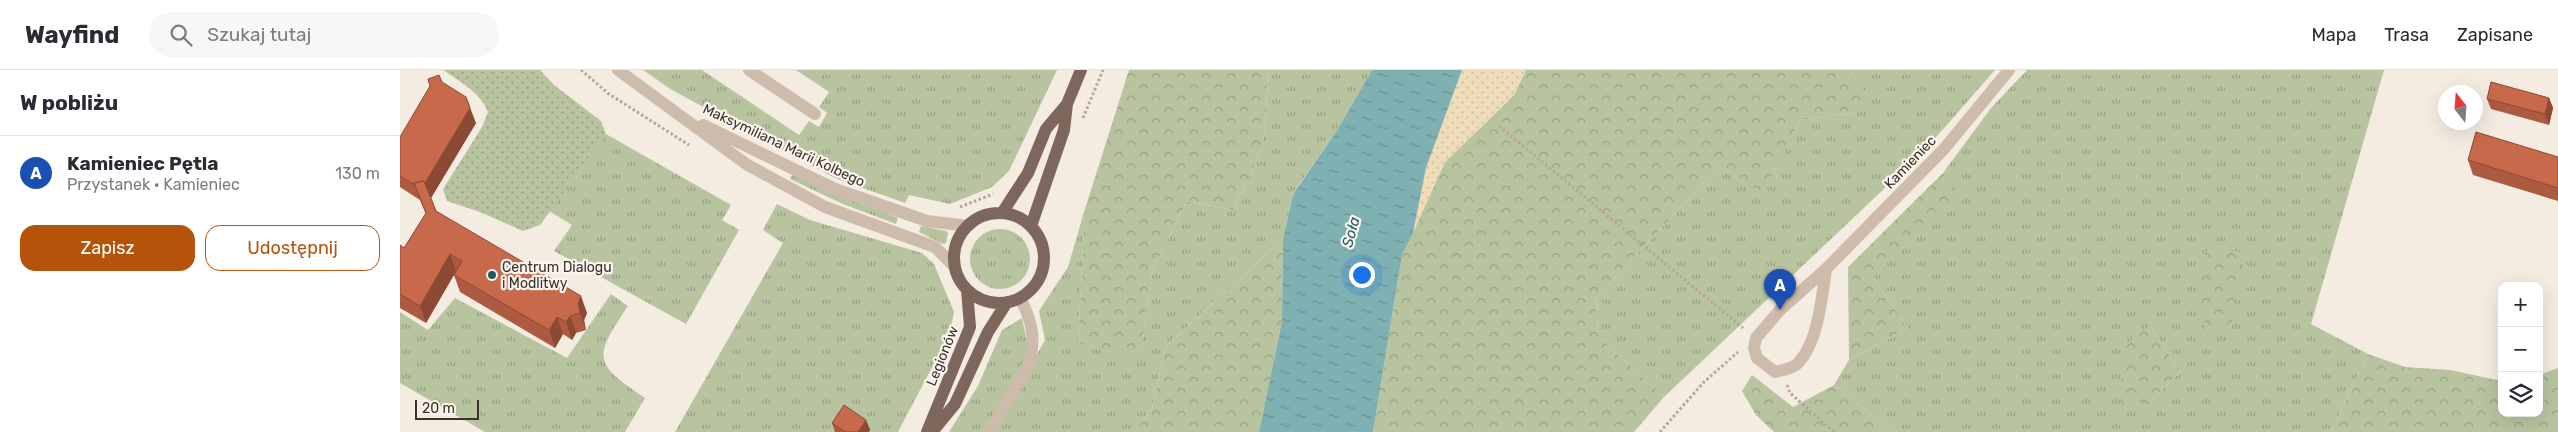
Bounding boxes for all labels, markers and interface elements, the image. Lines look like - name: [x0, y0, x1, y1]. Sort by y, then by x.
- search box: [149, 12, 499, 57]
- text: Wayfind: [25, 21, 119, 49]
- icon: search: [167, 21, 195, 49]
- text: Szukaj tutaj: [207, 23, 311, 46]
- text: Mapa: [2311, 24, 2356, 46]
- text: Trasa: [2384, 24, 2429, 46]
- text: Zapisane: [2457, 24, 2533, 46]
- north arrow: [2438, 85, 2483, 130]
- text: W pobliżu: [20, 90, 118, 115]
- street label: Maksymiliana Marii Kolbego: [700, 100, 868, 191]
- street label: Kamieniec: [1881, 132, 1940, 192]
- text: Kamieniec Pętla: [67, 152, 219, 175]
- text: A: [30, 164, 42, 183]
- text: 130 m: [335, 164, 380, 183]
- text: Przystanek · Kamieniec: [67, 175, 240, 194]
- water label: Soła: [1338, 215, 1364, 249]
- button: Zapisz: [20, 225, 195, 271]
- button: Udostępnij: [205, 225, 380, 271]
- place label: Centrum Dialogu i Modlitwy: [502, 259, 612, 292]
- your location: [1349, 262, 1375, 288]
- marker: Centrum Dialogu i Modlitwy: [486, 269, 498, 281]
- pin: A: [1764, 269, 1796, 310]
- map controls: [2498, 282, 2543, 417]
- button: +: [2498, 282, 2543, 327]
- street label: Legionów: [923, 324, 962, 389]
- button: −: [2498, 327, 2543, 372]
- button: layers: [2498, 372, 2543, 417]
- scale bar: [415, 397, 479, 420]
- text: 20 m: [422, 400, 455, 417]

